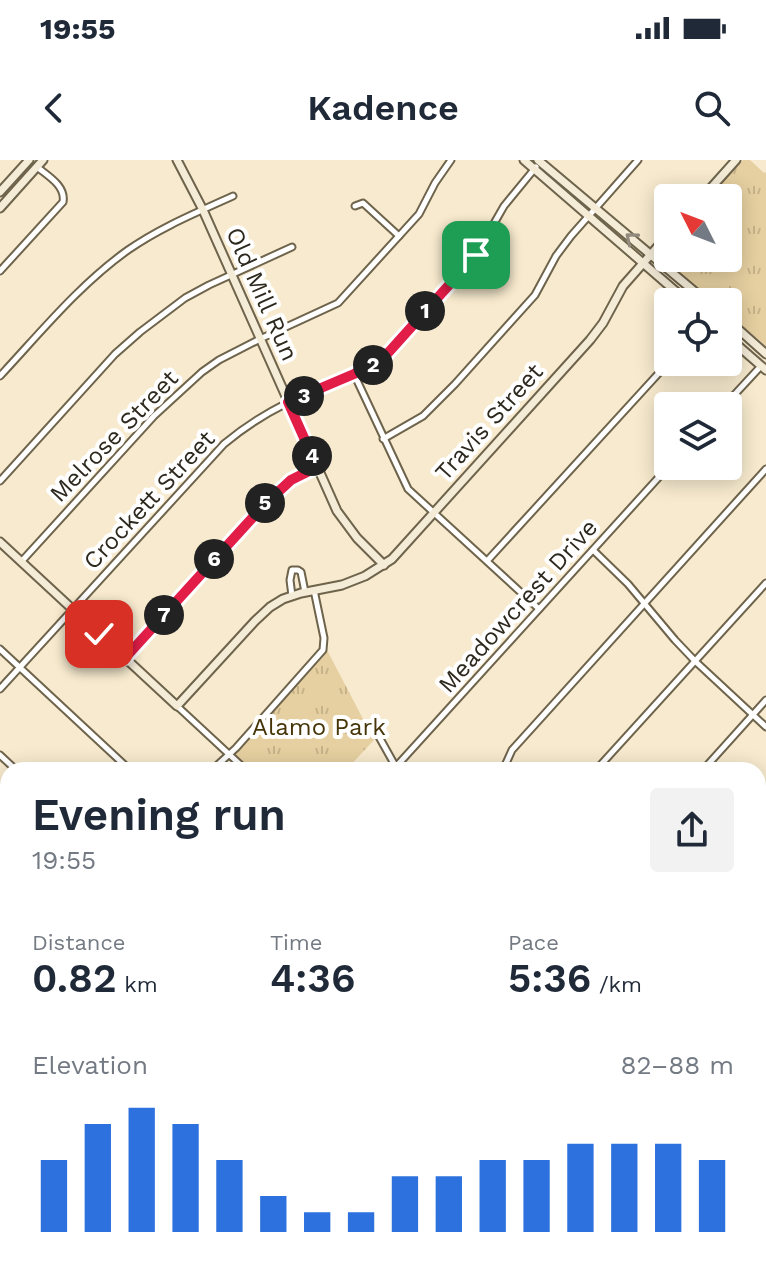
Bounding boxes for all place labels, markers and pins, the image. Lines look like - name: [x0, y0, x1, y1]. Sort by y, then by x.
- pin: [442, 221, 510, 289]
- pin: 1: [405, 291, 445, 331]
- pin: 2: [353, 345, 393, 385]
- pin: 3: [284, 376, 324, 416]
- pin: 4: [292, 436, 332, 476]
- pin: 5: [245, 483, 285, 523]
- pin: 6: [194, 539, 234, 579]
- pin: 7: [144, 595, 184, 635]
- pin: [65, 600, 133, 668]

